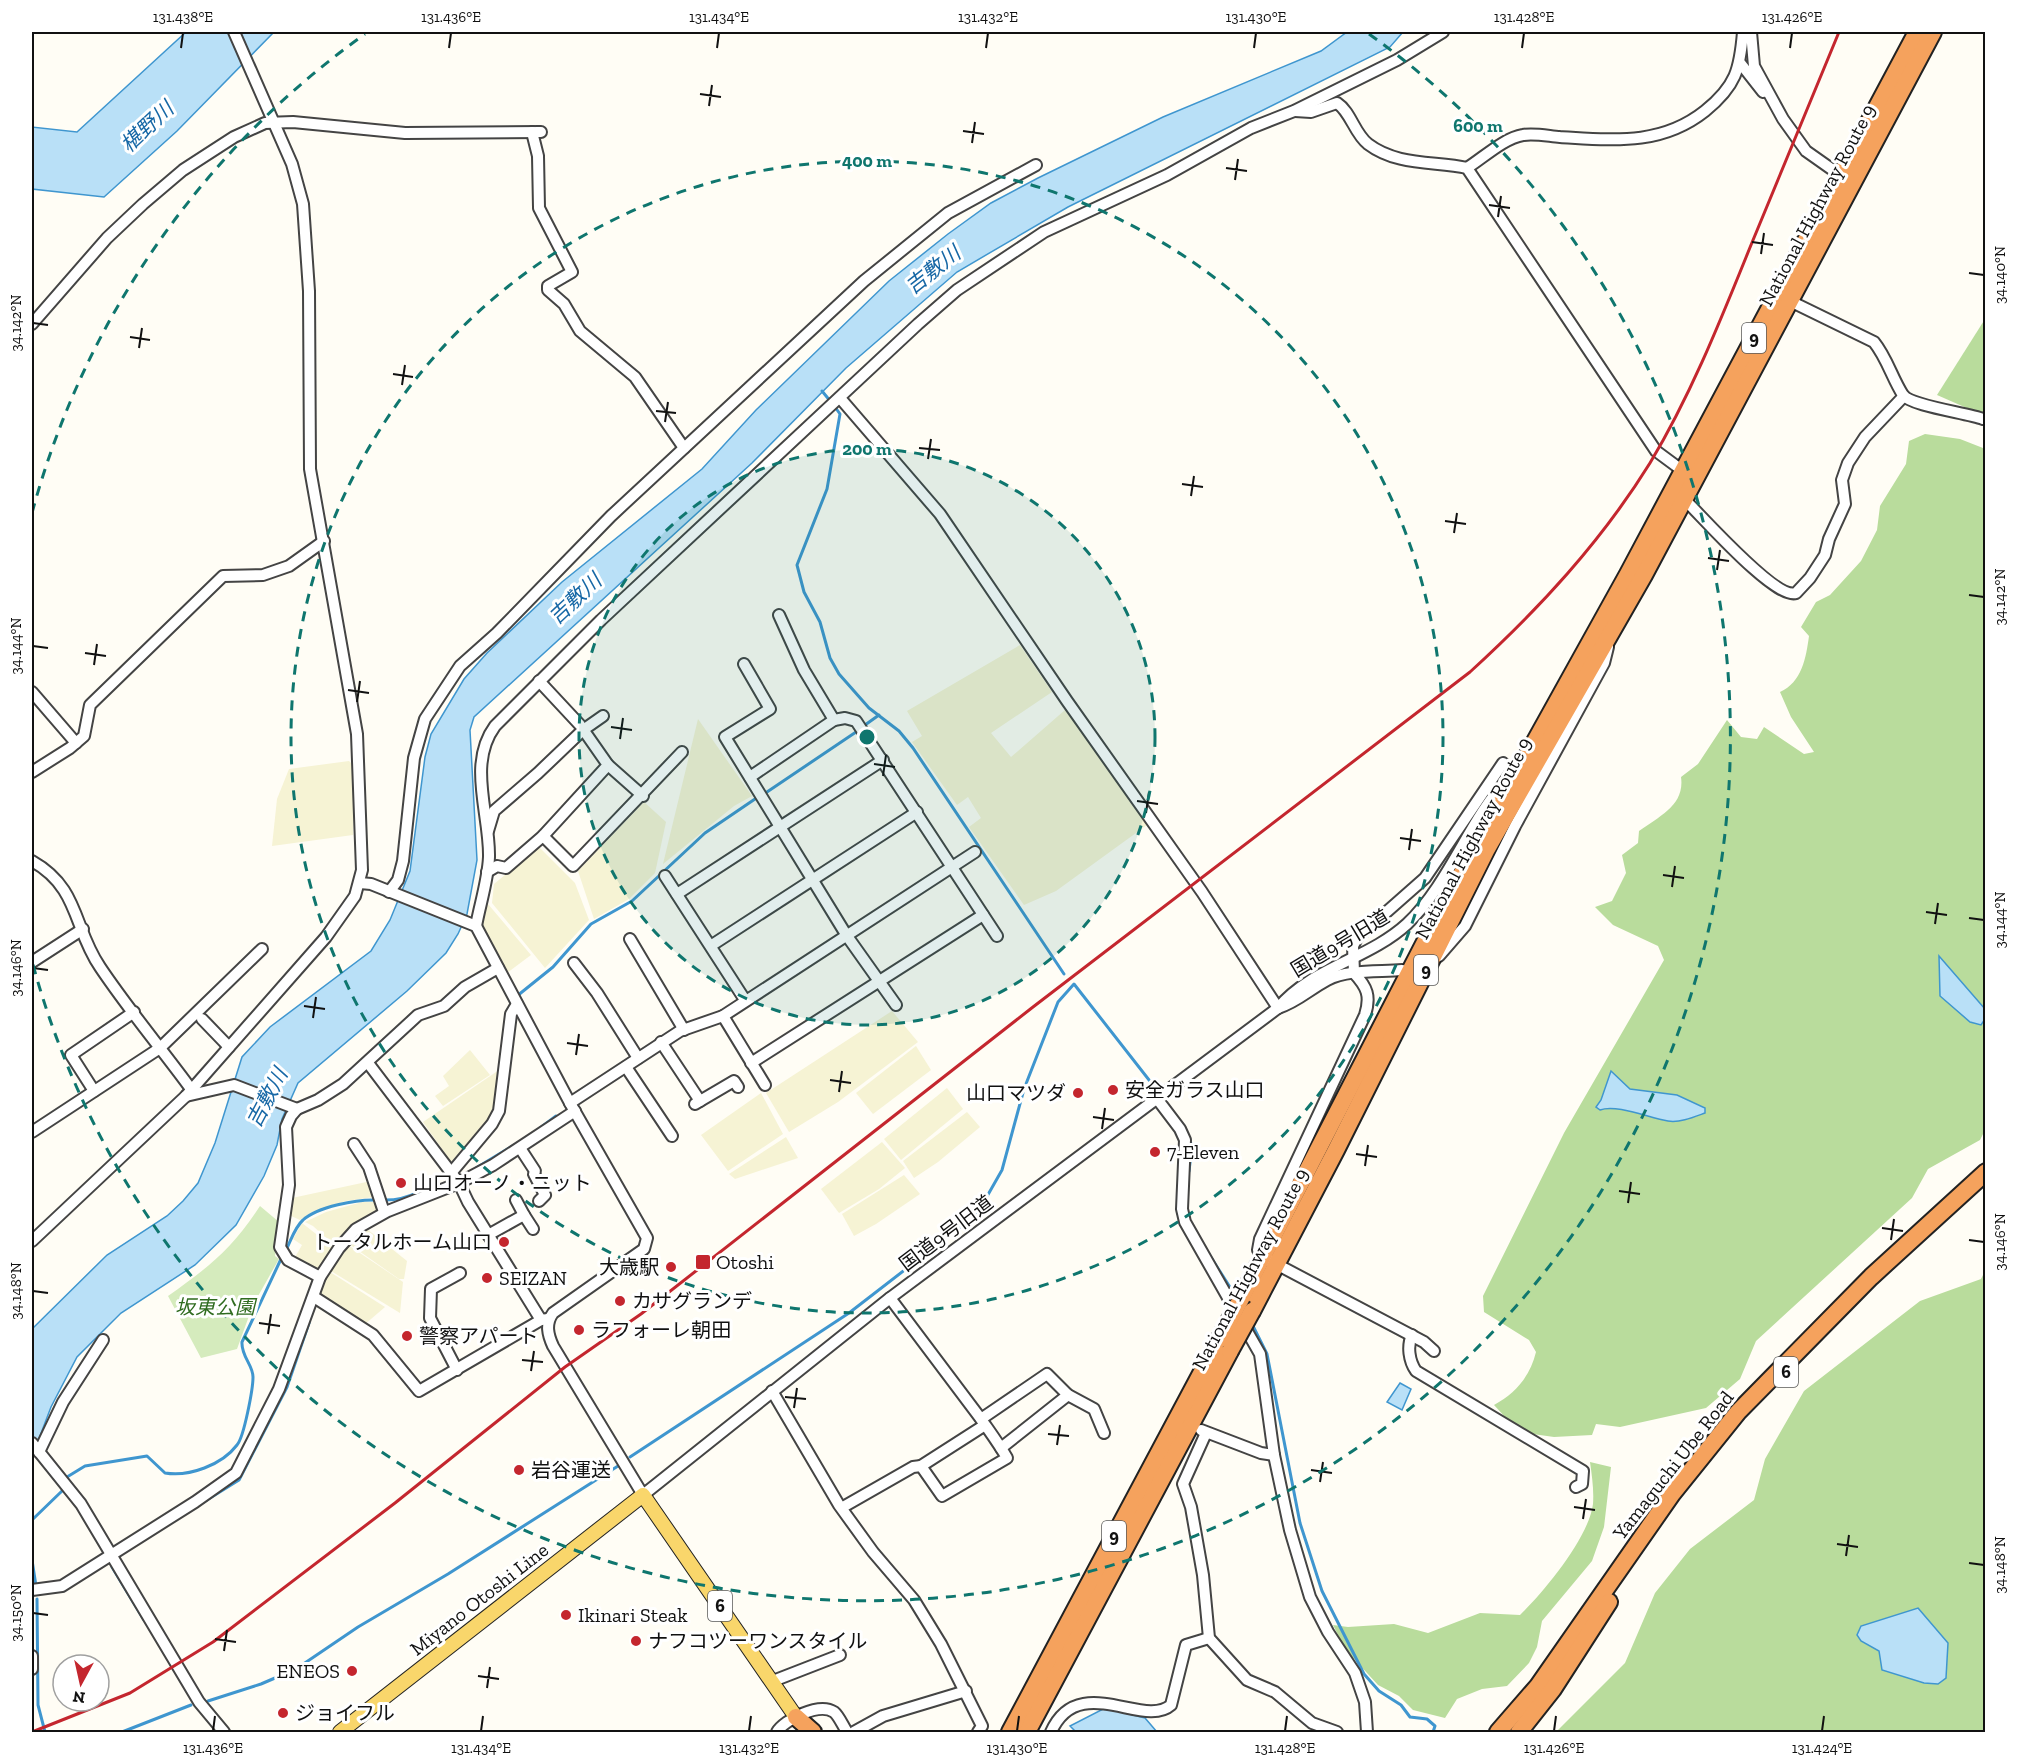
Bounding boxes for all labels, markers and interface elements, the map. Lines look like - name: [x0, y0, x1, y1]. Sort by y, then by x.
- text: 131.438°E: [153, 8, 213, 26]
- text: 131.436°E: [421, 8, 481, 26]
- text: 131.434°E: [689, 8, 749, 26]
- text: 131.432°E: [958, 8, 1018, 26]
- text: 131.430°E: [1226, 8, 1287, 26]
- text: 131.428°E: [1494, 8, 1555, 26]
- text: 131.426°E: [1762, 8, 1822, 26]
- water label: 椹野川: [115, 95, 180, 157]
- street label: National Highway Route 9: [1754, 100, 1880, 310]
- text: 600 m: [1453, 115, 1503, 137]
- text: 400 m: [842, 150, 892, 172]
- water label: 吉敷川: [900, 239, 967, 299]
- text: 34.140°N: [1991, 246, 2009, 304]
- text: 34.142°N: [7, 294, 25, 352]
- road number: 9: [1742, 323, 1766, 353]
- text: 200 m: [842, 438, 892, 460]
- water label: 吉敷川: [543, 567, 608, 629]
- text: 34.142°N: [1991, 568, 2009, 626]
- text: 34.144°N: [7, 617, 25, 675]
- centre of rings: [857, 727, 877, 747]
- street label: National Highway Route 9: [1410, 733, 1536, 943]
- text: 34.144°N: [1991, 891, 2009, 949]
- street label: 国道9号旧道: [1286, 904, 1394, 982]
- text: 34.146°N: [7, 939, 25, 997]
- road number: 9: [1414, 955, 1438, 985]
- water label: 吉敷川: [241, 1062, 293, 1131]
- place label: 安全ガラス山口: [1125, 1078, 1265, 1102]
- place label: 山口マツダ: [966, 1081, 1066, 1105]
- marker: 安全ガラス山口: [1106, 1083, 1120, 1097]
- marker: 山口マツダ: [1071, 1086, 1085, 1100]
- place label: 7-Eleven: [1167, 1140, 1240, 1164]
- marker: 7-Eleven: [1148, 1145, 1162, 1159]
- street label: National Highway Route 9: [1187, 1164, 1313, 1374]
- place label: 山口オーノ・ニット: [413, 1171, 592, 1195]
- marker: 山口オーノ・ニット: [394, 1176, 408, 1190]
- street label: 国道9号旧道: [895, 1190, 997, 1276]
- text: 34.146°N: [1991, 1213, 2009, 1271]
- place label: トータルホーム山口: [313, 1230, 492, 1254]
- marker: トータルホーム山口: [497, 1235, 511, 1249]
- place label: Otoshi: [716, 1250, 774, 1274]
- marker: Otoshi: [694, 1253, 712, 1271]
- place label: 大歳駅: [599, 1255, 659, 1279]
- marker: 大歳駅: [664, 1260, 678, 1274]
- text: 34.148°N: [7, 1262, 25, 1320]
- place label: SEIZAN: [499, 1266, 567, 1290]
- marker: SEIZAN: [480, 1271, 494, 1285]
- place label: カサグランデ: [632, 1289, 752, 1313]
- marker: カサグランデ: [613, 1294, 627, 1308]
- park label: 坂東公園: [175, 1295, 258, 1319]
- place label: ラフォーレ朝田: [591, 1318, 731, 1342]
- marker: ラフォーレ朝田: [572, 1323, 586, 1337]
- place label: 警察アパート: [419, 1324, 539, 1348]
- marker: 警察アパート: [400, 1329, 414, 1343]
- road number: 6: [1774, 1357, 1798, 1387]
- street label: Yamaguchi Ube Road: [1607, 1386, 1739, 1545]
- place label: 岩谷運送: [531, 1458, 611, 1482]
- marker: 岩谷運送: [512, 1463, 526, 1477]
- road number: 9: [1102, 1521, 1126, 1551]
- text: 34.148°N: [1991, 1536, 2009, 1594]
- street label: Miyano Otoshi Line: [405, 1538, 553, 1660]
- text: 34.150°N: [7, 1584, 25, 1642]
- road number: 6: [708, 1591, 732, 1621]
- place label: Ikinari Steak: [578, 1603, 688, 1627]
- marker: Ikinari Steak: [559, 1608, 573, 1622]
- place label: ナフコツーワンスタイル: [648, 1629, 868, 1653]
- marker: ナフコツーワンスタイル: [629, 1634, 643, 1648]
- north arrow: [51, 1653, 111, 1713]
- place label: ENEOS: [276, 1659, 340, 1683]
- marker: ENEOS: [345, 1664, 359, 1678]
- text: N: [72, 1687, 86, 1708]
- place label: ジョイフル: [295, 1701, 395, 1725]
- marker: ジョイフル: [276, 1706, 290, 1720]
- text: 131.436°E: [183, 1739, 243, 1757]
- text: 131.434°E: [451, 1739, 511, 1757]
- text: 131.432°E: [719, 1739, 779, 1757]
- text: 131.430°E: [987, 1739, 1048, 1757]
- text: 131.428°E: [1255, 1739, 1316, 1757]
- text: 131.426°E: [1524, 1739, 1584, 1757]
- text: 131.424°E: [1792, 1739, 1852, 1757]

